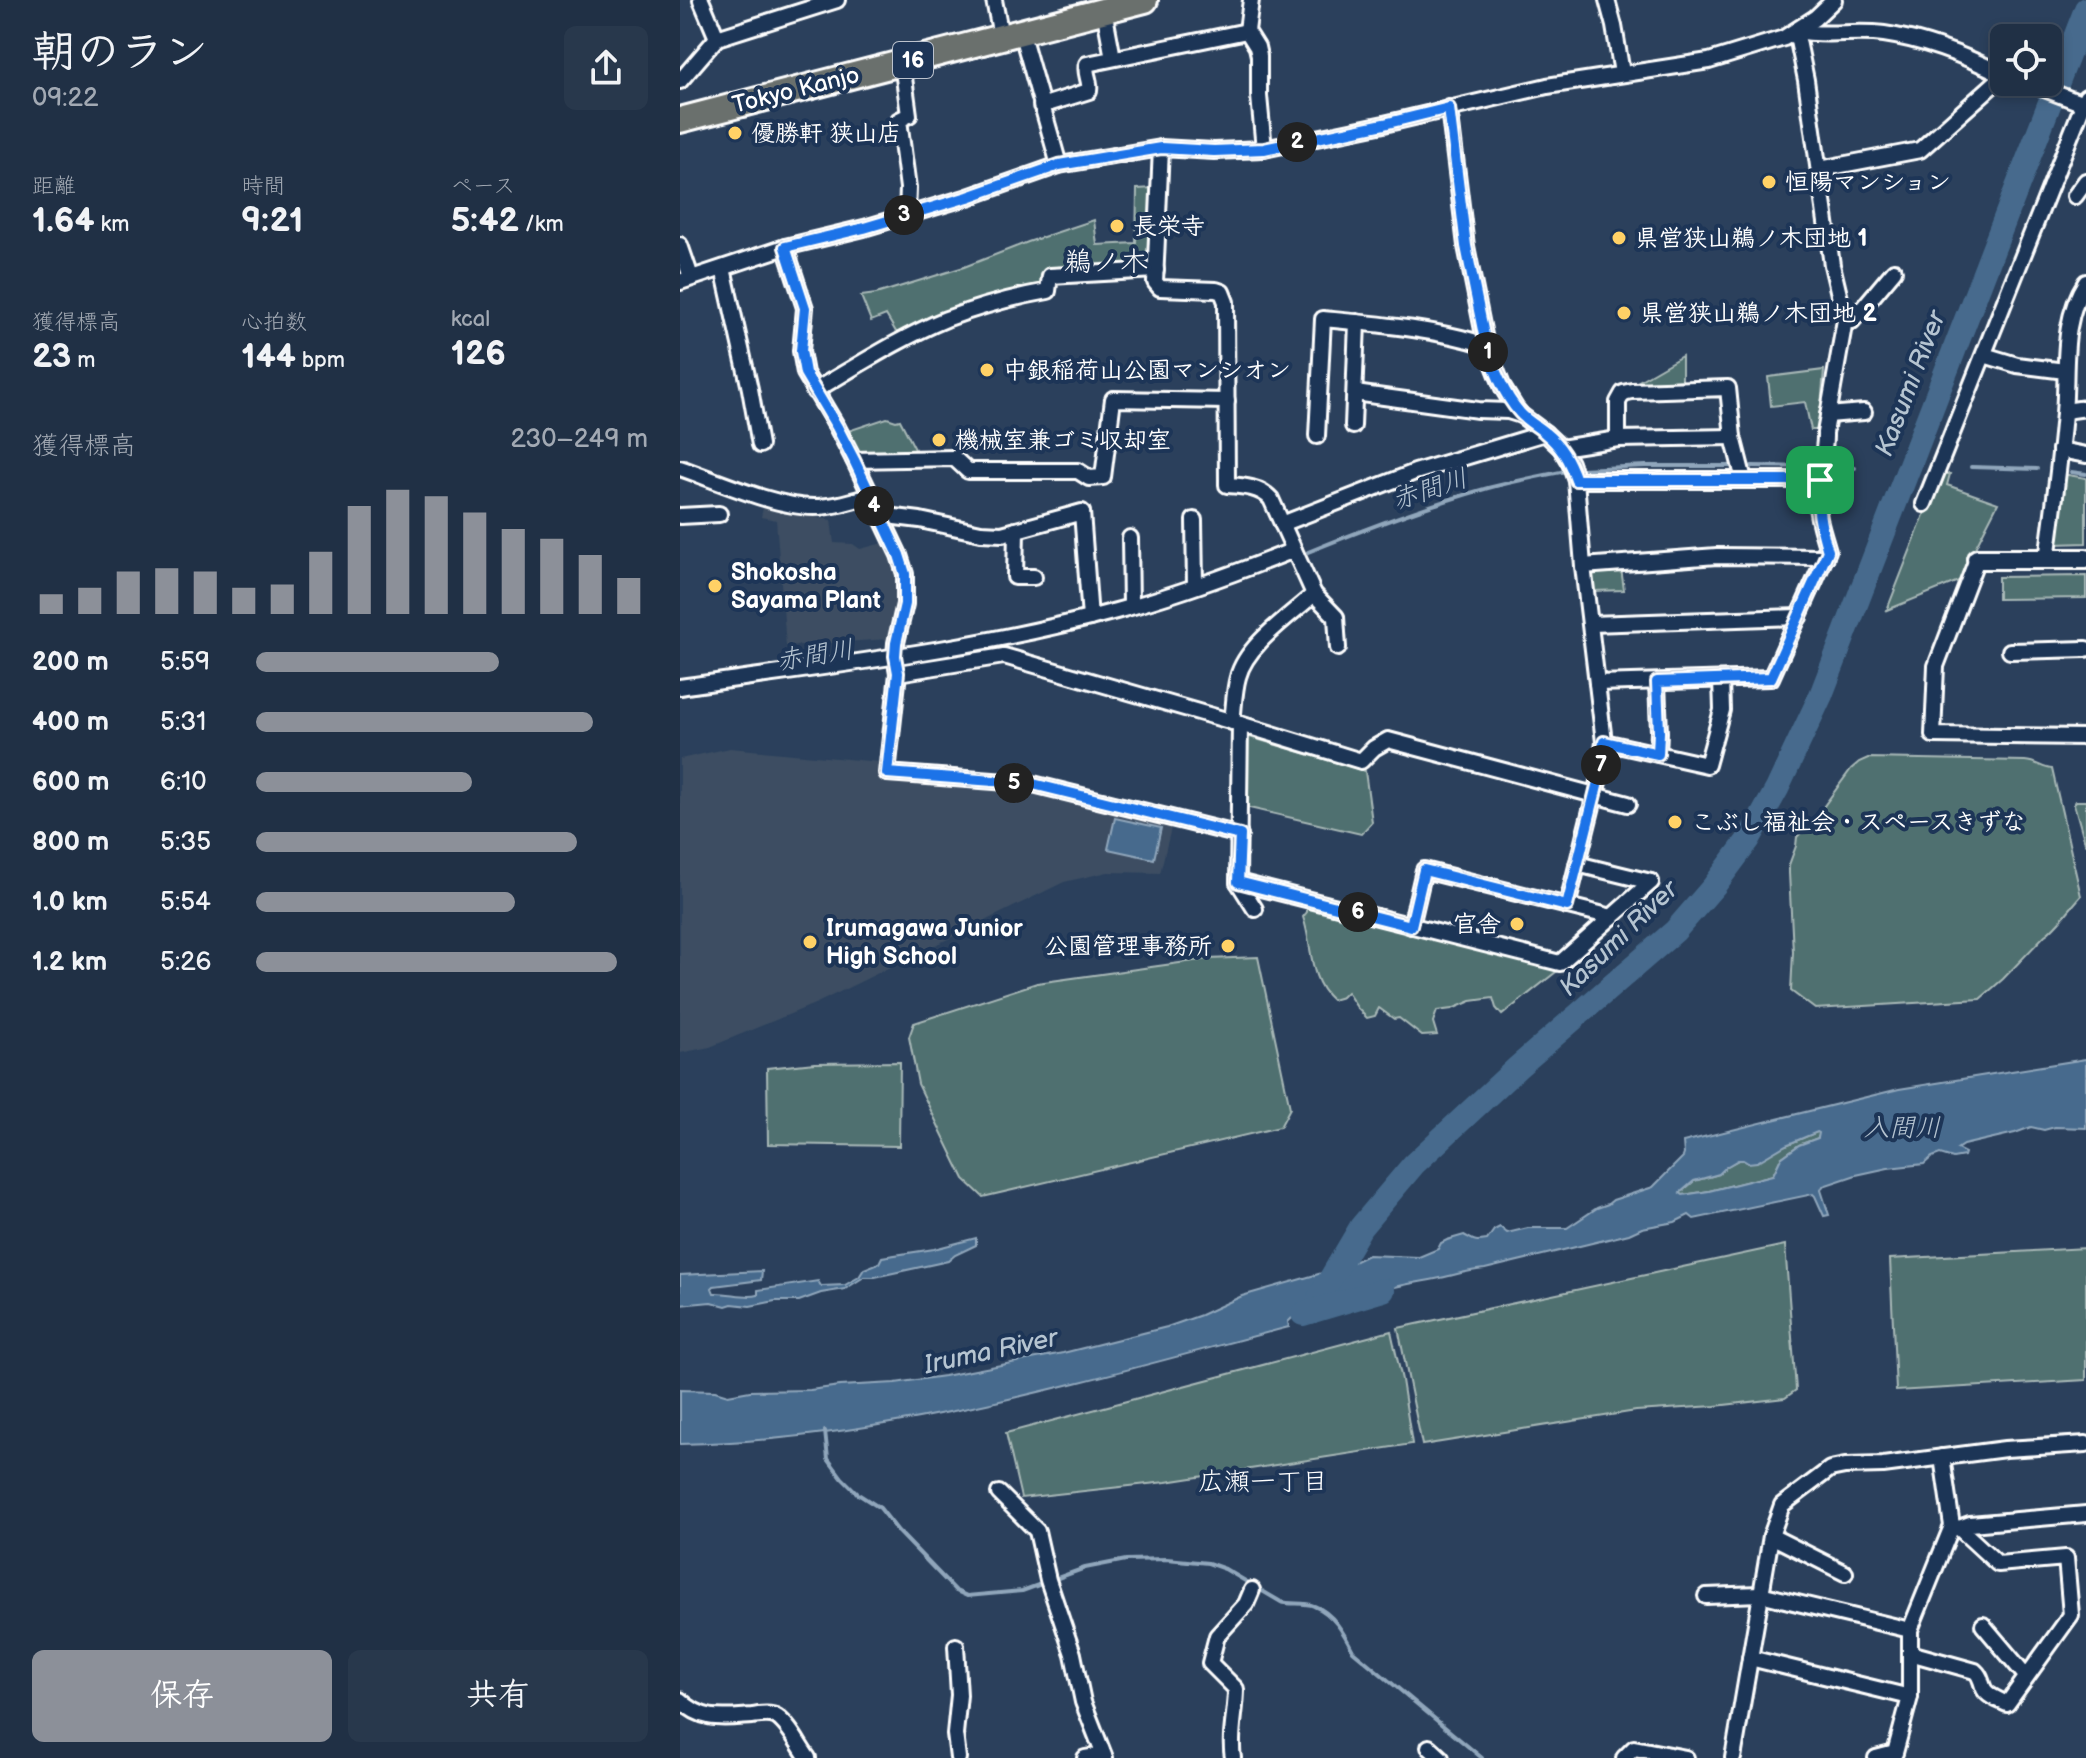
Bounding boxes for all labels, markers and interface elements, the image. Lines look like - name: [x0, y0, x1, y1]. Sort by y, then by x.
- map controls: [1990, 24, 2062, 96]
- button: locate: [1990, 24, 2062, 96]
- text: 朝のラン: [32, 26, 208, 79]
- button: share: [564, 26, 648, 110]
- road number: 16: [893, 42, 933, 78]
- street label: Tokyo Kanjo: [730, 60, 862, 120]
- text: 09:22: [32, 83, 98, 114]
- place label: 優勝軒 狭山店: [751, 119, 901, 148]
- pin: 2: [1277, 122, 1317, 162]
- marker: 優勝軒 狭山店: [726, 124, 744, 142]
- text: 2: [1290, 128, 1304, 155]
- place label: 恒陽マンション: [1785, 168, 1951, 197]
- text: 距離: [32, 173, 76, 200]
- text: 時間: [241, 173, 285, 200]
- text: ペース: [451, 173, 515, 200]
- marker: 恒陽マンション: [1760, 173, 1778, 191]
- pin: 3: [884, 195, 924, 235]
- text: 1.64: [32, 200, 94, 241]
- text: 9:21: [241, 200, 303, 241]
- text: 5:42: [451, 200, 519, 241]
- text: 3: [898, 201, 910, 228]
- text: km: [94, 211, 129, 238]
- text: /km: [519, 211, 564, 238]
- place label: 長栄寺: [1133, 212, 1205, 241]
- marker: 長栄寺: [1108, 217, 1126, 235]
- place label: 県営狭山鵜ノ木団地 1: [1635, 224, 1868, 253]
- marker: 県営狭山鵜ノ木団地 1: [1610, 229, 1628, 247]
- district label: 鵜ノ木: [1064, 246, 1148, 279]
- place label: 県営狭山鵜ノ木団地 2: [1640, 299, 1877, 328]
- marker: 県営狭山鵜ノ木団地 2: [1615, 304, 1633, 322]
- text: kcal: [451, 306, 490, 333]
- water label: Kasumi River: [1869, 306, 1953, 461]
- text: 獲得標高: [32, 309, 120, 336]
- text: 心拍数: [241, 309, 307, 336]
- pin: 1: [1468, 332, 1508, 372]
- text: 126: [451, 333, 506, 374]
- text: 23: [32, 336, 71, 377]
- text: 144: [241, 336, 296, 377]
- text: 1: [1483, 338, 1493, 365]
- text: m: [71, 347, 96, 374]
- text: bpm: [296, 347, 345, 374]
- place label: 中銀稲荷山公園マンシオン: [1003, 356, 1291, 385]
- marker: 中銀稲荷山公園マンシオン: [978, 361, 996, 379]
- text: 230–249 m: [510, 424, 648, 455]
- place label: 機械室兼ゴミ収却室: [955, 426, 1171, 455]
- text: 獲得標高: [32, 431, 136, 462]
- marker: 機械室兼ゴミ収却室: [930, 431, 948, 449]
- pin: [1786, 446, 1854, 514]
- icon: arrive: [1798, 458, 1842, 502]
- water label: 赤間川: [1388, 463, 1472, 517]
- pin: 4: [854, 486, 894, 526]
- text: 4: [868, 492, 880, 519]
- place label: Shokosha Sayama Plant: [731, 558, 881, 615]
- marker: Shokosha Sayama Plant: [706, 577, 724, 595]
- water label: 赤間川: [774, 635, 856, 677]
- text: 200 m: [32, 647, 109, 678]
- text: 5:59: [160, 647, 210, 678]
- text: 400 m: [32, 707, 109, 738]
- text: 5:31: [160, 707, 206, 738]
- pin: 7: [1581, 745, 1621, 785]
- text: 7: [1595, 751, 1607, 778]
- pin: 5: [994, 763, 1034, 803]
- text: 600 m: [32, 767, 109, 798]
- text: 6:10: [160, 767, 207, 798]
- text: 5: [1008, 769, 1020, 796]
- place label: こぶし福祉会・スペースきずな: [1691, 808, 2026, 837]
- marker: こぶし福祉会・スペースきずな: [1666, 813, 1684, 831]
- text: 800 m: [32, 827, 109, 858]
- text: 5:35: [160, 827, 211, 858]
- water label: Kasumi River: [1553, 874, 1686, 1003]
- text: 1.0 km: [32, 887, 108, 918]
- text: 5:54: [160, 887, 211, 918]
- pin: 6: [1338, 892, 1378, 932]
- text: 6: [1351, 898, 1365, 925]
- place label: 官舎: [1453, 910, 1501, 939]
- place label: Irumagawa Junior High School: [826, 914, 1023, 971]
- marker: 官舎: [1508, 915, 1526, 933]
- place label: 公園管理事務所: [1044, 932, 1212, 961]
- marker: Irumagawa Junior High School: [801, 933, 819, 951]
- marker: 公園管理事務所: [1219, 937, 1237, 955]
- text: 1.2 km: [32, 947, 107, 978]
- text: 5:26: [160, 947, 211, 978]
- water label: 入間川: [1863, 1113, 1941, 1144]
- water label: Iruma River: [921, 1322, 1062, 1381]
- district label: 広瀬一丁目: [1198, 1467, 1328, 1498]
- button: 保存: [32, 1650, 332, 1742]
- button: 共有: [348, 1650, 648, 1742]

